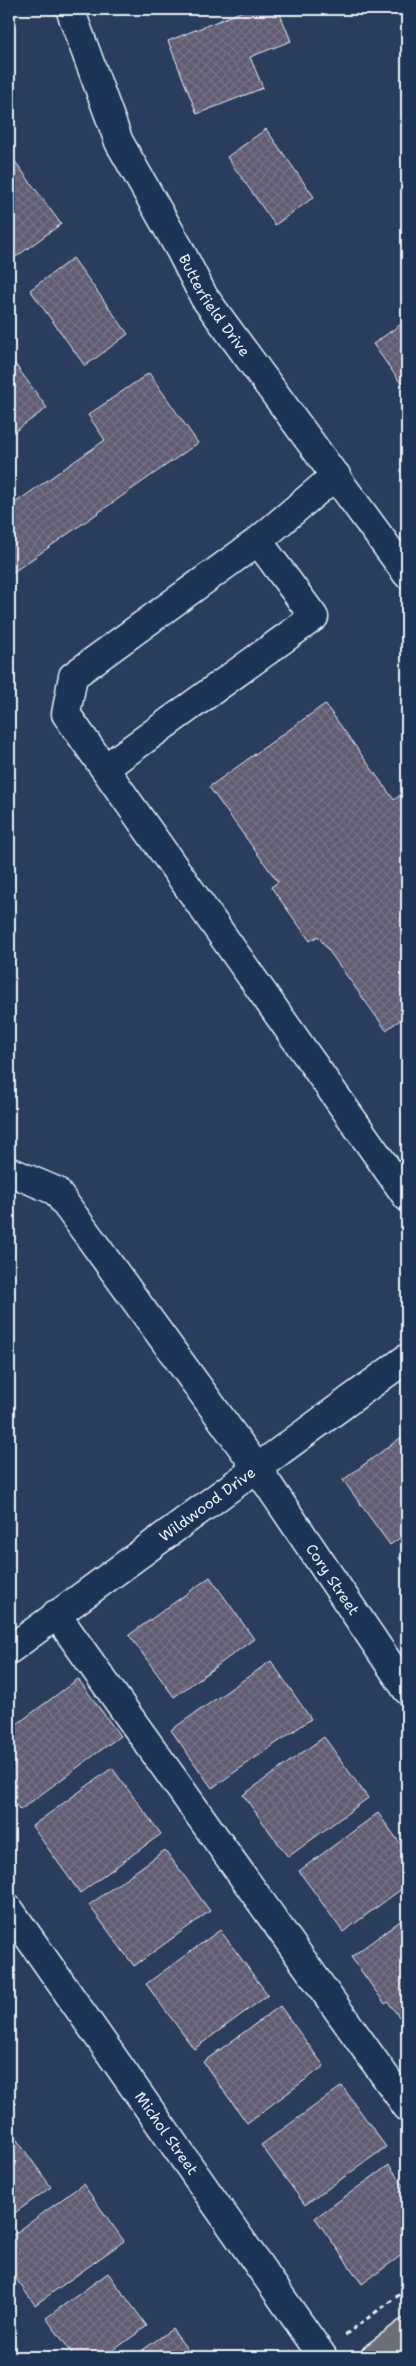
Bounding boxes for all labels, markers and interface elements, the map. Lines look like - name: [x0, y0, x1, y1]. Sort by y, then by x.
- street label: Butterfield Drive: [174, 251, 255, 361]
- street label: Wildwood Drive: [155, 1462, 260, 1546]
- street label: Cory Street: [301, 1540, 364, 1619]
- street label: Michol Street: [130, 2088, 202, 2179]

